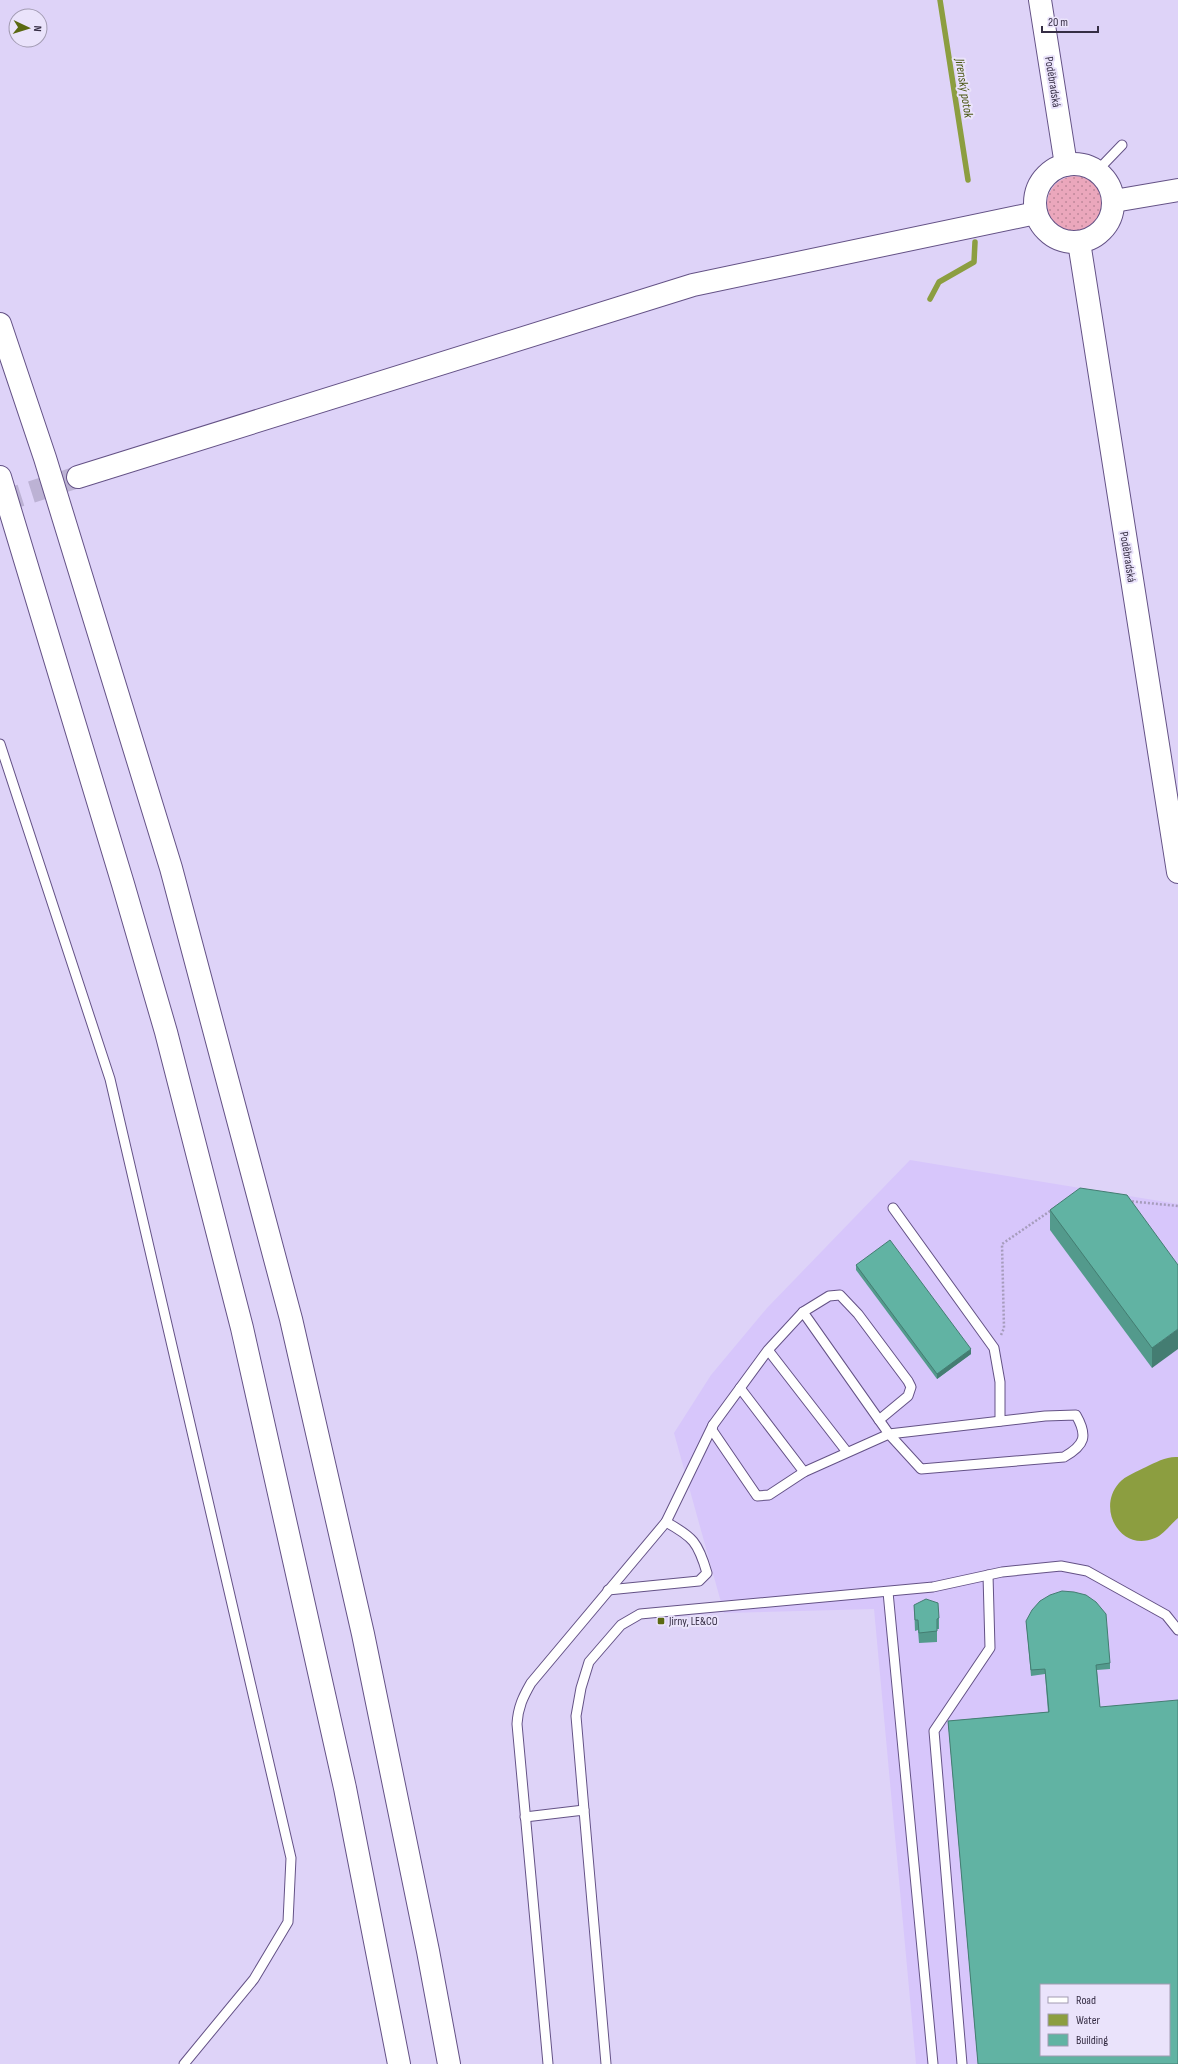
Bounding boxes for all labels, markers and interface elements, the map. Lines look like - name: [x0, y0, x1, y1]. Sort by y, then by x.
- north arrow: [8, 8, 48, 48]
- scale bar: [1042, 8, 1098, 34]
- text: 20 m: [1048, 15, 1068, 30]
- text: N: [31, 25, 44, 32]
- water label: Jirenský potok: [951, 56, 977, 120]
- street label: Poděbradská: [1041, 56, 1064, 109]
- street label: Poděbradská: [1116, 531, 1139, 584]
- place label: Jirny, LE&CO: [668, 1614, 718, 1629]
- marker: Jirny, LE&CO: [656, 1616, 666, 1626]
- legend: [1040, 1984, 1170, 2056]
- text: Road: [1076, 1993, 1096, 2008]
- text: Water: [1076, 2013, 1100, 2028]
- text: Building: [1076, 2033, 1108, 2048]

